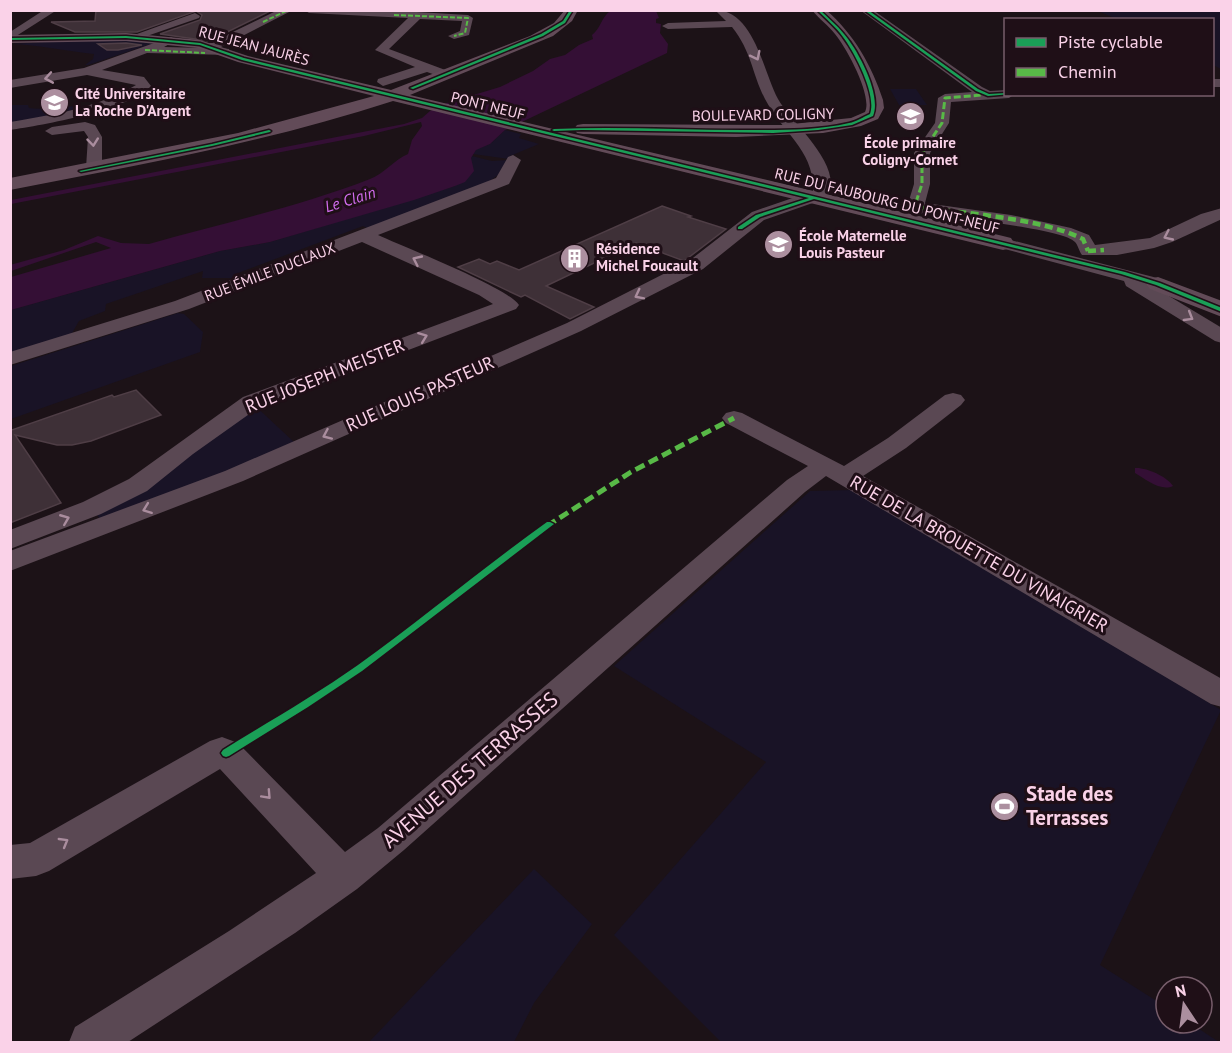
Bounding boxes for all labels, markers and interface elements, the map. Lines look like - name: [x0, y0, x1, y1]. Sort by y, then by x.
- legend: [1004, 18, 1214, 96]
- street label: RUE JEAN JAURÈS: [197, 22, 312, 69]
- text: Piste cyclable: [1058, 30, 1163, 53]
- one-way arrow: [748, 50, 760, 61]
- text: Chemin: [1058, 60, 1117, 83]
- one-way arrow: [44, 71, 54, 84]
- place label: Cité Universitaire La Roche D'Argent: [75, 84, 192, 120]
- school or university icon: Cité Universitaire La Roche D'Argent: [38, 87, 70, 119]
- street label: PONT NEUF: [449, 87, 527, 124]
- school or university icon: École primaire Coligny-Cornet: [894, 100, 926, 132]
- street label: BOULEVARD COLIGNY: [692, 104, 835, 125]
- place label: École primaire Coligny-Cornet: [862, 133, 958, 169]
- one-way arrow: [86, 137, 99, 146]
- street label: RUE DU FAUBOURG DU PONT-NEUF: [773, 163, 1002, 238]
- water label: Le Clain: [322, 182, 378, 216]
- place label: École Maternelle Louis Pasteur: [799, 226, 907, 262]
- one-way arrow: [1164, 228, 1175, 240]
- school or university icon: École Maternelle Louis Pasteur: [762, 229, 794, 261]
- street label: RUE ÉMILE DUCLAUX: [202, 238, 338, 305]
- place label: Résidence Michel Foucault: [596, 239, 699, 275]
- building icon: Résidence Michel Foucault: [559, 242, 591, 274]
- one-way arrow: [412, 255, 423, 267]
- one-way arrow: [634, 288, 645, 299]
- one-way arrow: [1182, 310, 1193, 321]
- one-way arrow: [417, 332, 428, 345]
- street label: RUE JOSEPH MEISTER: [242, 333, 408, 418]
- street label: RUE LOUIS PASTEUR: [342, 350, 498, 437]
- one-way arrow: [322, 428, 333, 440]
- street label: RUE DE LA BROUETTE DU VINAIGRIER: [846, 470, 1113, 637]
- one-way arrow: [142, 502, 153, 514]
- one-way arrow: [59, 514, 70, 526]
- street label: AVENUE DES TERRASSES: [376, 686, 563, 854]
- place label: Stade des Terrasses: [1026, 780, 1113, 831]
- one-way arrow: [259, 788, 270, 799]
- sports icon: Stade des Terrasses: [989, 790, 1021, 822]
- one-way arrow: [58, 838, 68, 850]
- north arrow: [1154, 975, 1214, 1035]
- text: N: [1173, 979, 1188, 1001]

